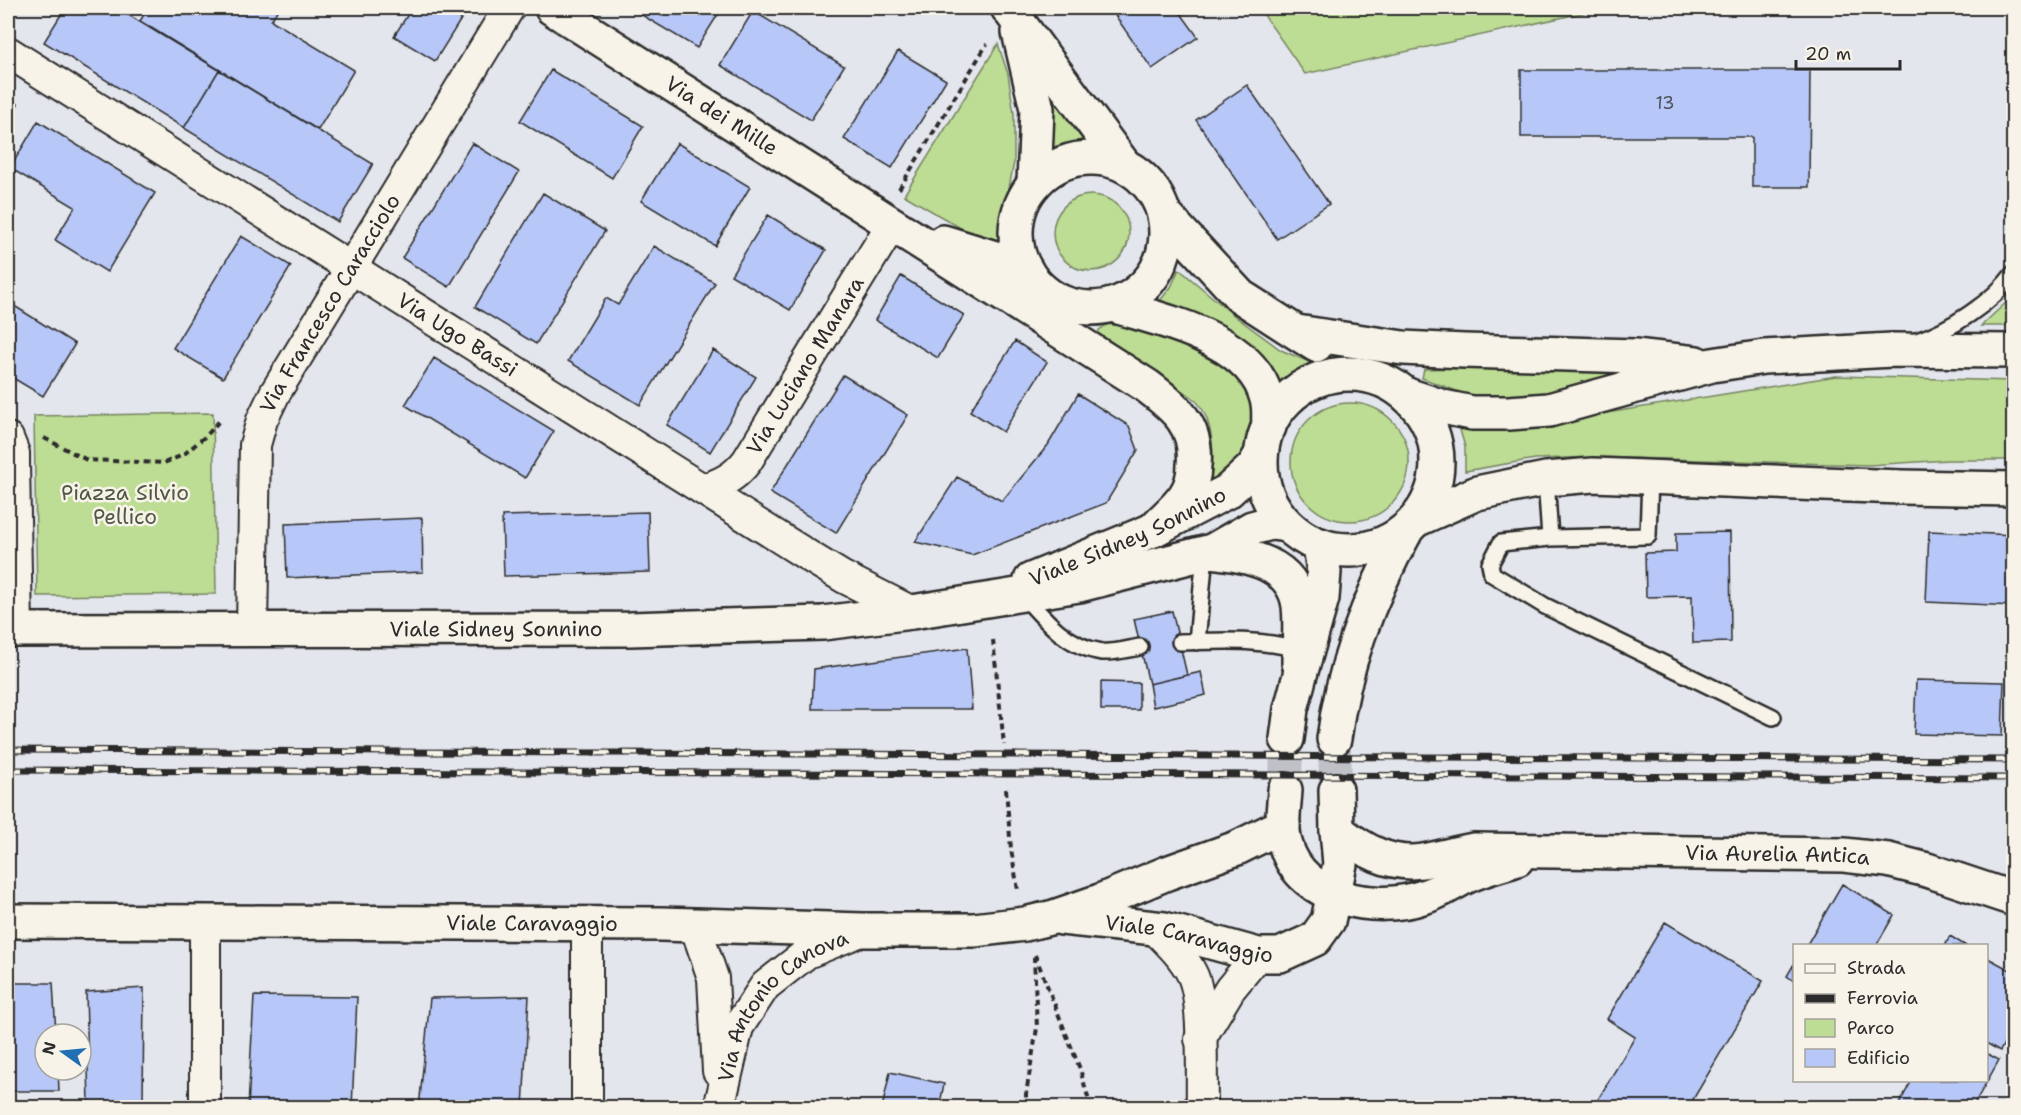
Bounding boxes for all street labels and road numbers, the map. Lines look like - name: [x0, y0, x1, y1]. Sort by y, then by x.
- street label: Via dei Mille: [660, 70, 783, 162]
- street label: Via Francesco Caracciolo: [253, 189, 407, 418]
- street label: Via Luciano Manara: [740, 271, 871, 460]
- street label: Via Ugo Bassi: [392, 286, 523, 383]
- street label: Viale Sidney Sonnino: [1025, 480, 1231, 593]
- street label: Viale Sidney Sonnino: [389, 615, 603, 643]
- street label: Via Aurelia Antica: [1685, 839, 1872, 872]
- street label: Viale Caravaggio: [446, 909, 618, 938]
- street label: Viale Caravaggio: [1103, 909, 1273, 969]
- street label: Via Antonio Canova: [712, 924, 852, 1085]

